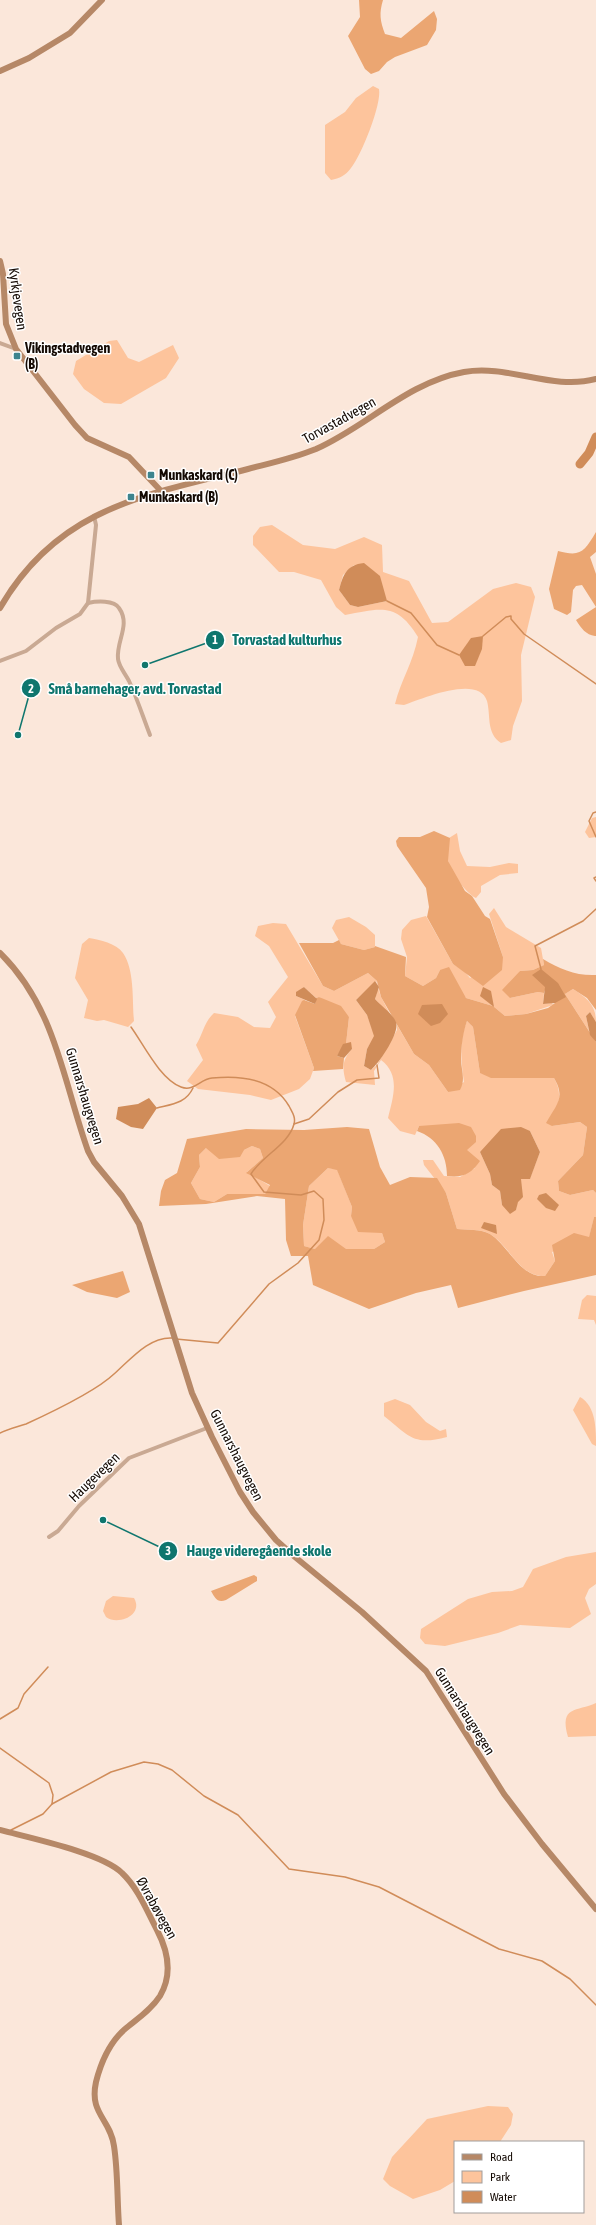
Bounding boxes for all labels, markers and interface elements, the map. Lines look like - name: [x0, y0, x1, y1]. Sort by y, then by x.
- street label: Kyrkjevegen: [6, 267, 30, 331]
- place label: Vikingstadvegen (B): [24, 340, 110, 372]
- marker: Vikingstadvegen (B): [12, 351, 22, 361]
- street label: Torvastadvegen: [300, 393, 378, 447]
- place label: Munkaskard (C): [159, 467, 238, 483]
- marker: Munkaskard (C): [146, 470, 156, 480]
- place label: Munkaskard (B): [139, 489, 218, 505]
- marker: Munkaskard (B): [126, 492, 136, 502]
- callout: Torvastad kulturhus: [205, 626, 350, 653]
- text: Torvastad kulturhus: [232, 631, 342, 648]
- text: 1: [212, 633, 218, 647]
- callout: Små barnehager, avd. Torvastad: [21, 675, 230, 702]
- text: Små barnehager, avd. Torvastad: [48, 680, 222, 697]
- text: 2: [28, 682, 34, 696]
- street label: Gunnarshaugvegen: [63, 1046, 107, 1146]
- street label: Gunnarshaugvegen: [207, 1407, 267, 1503]
- street label: Haugevegen: [65, 1449, 123, 1505]
- callout: Hauge videregående skole: [158, 1537, 339, 1564]
- text: Hauge videregående skole: [186, 1542, 332, 1559]
- text: 3: [165, 1544, 171, 1558]
- street label: Gunnarshaugvegen: [432, 1664, 498, 1758]
- street label: Øvrabøvegen: [133, 1874, 181, 1942]
- legend: [454, 2141, 584, 2213]
- text: Road: [490, 2150, 513, 2164]
- text: Park: [490, 2170, 511, 2184]
- text: Water: [490, 2190, 517, 2204]

